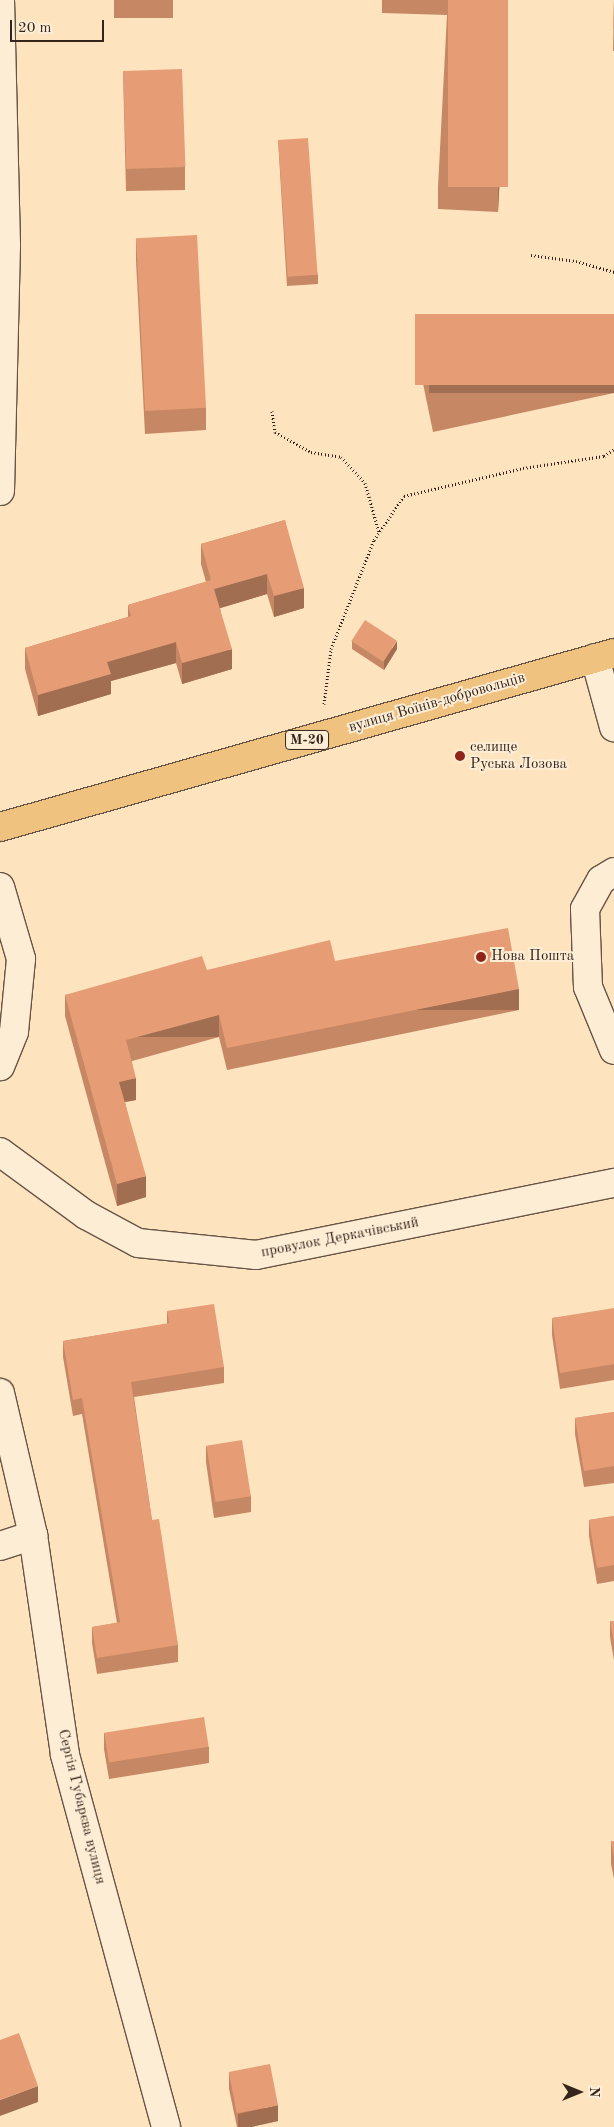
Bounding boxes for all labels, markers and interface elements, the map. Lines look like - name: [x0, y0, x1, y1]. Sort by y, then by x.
- scale bar: [12, 10, 106, 42]
- text: 20 m: [18, 21, 52, 36]
- street label: вулиця Воїнів-добровольців: [347, 669, 527, 737]
- road number: М-20: [284, 728, 330, 752]
- place label: селище Руська Лозова: [470, 738, 567, 773]
- marker: селище Руська Лозова: [454, 750, 466, 762]
- place label: Нова Пошта: [491, 948, 574, 966]
- marker: Нова Пошта: [475, 951, 487, 963]
- street label: провулок Деркачівський: [260, 1214, 420, 1262]
- street label: Сергія Губарєва вулиця: [53, 1728, 109, 1886]
- north arrow: [554, 2067, 604, 2117]
- text: N: [587, 2087, 601, 2097]

